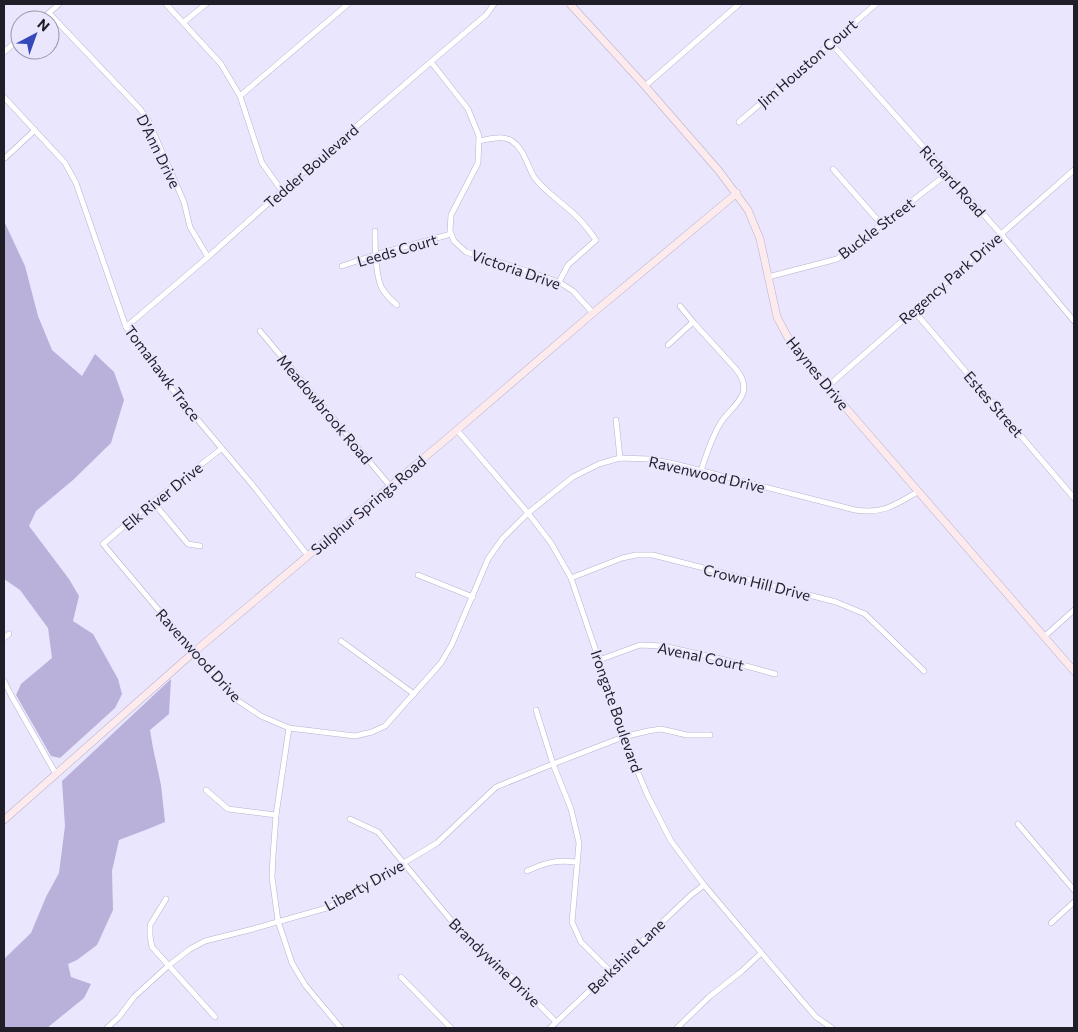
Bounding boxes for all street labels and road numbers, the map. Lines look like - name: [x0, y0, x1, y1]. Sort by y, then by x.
- street label: Jim Houston Court: [754, 15, 860, 111]
- street label: D'Ann Drive: [133, 111, 185, 191]
- street label: Tedder Boulevard: [260, 120, 362, 212]
- street label: Richard Road: [916, 142, 990, 220]
- street label: Buckle Street: [834, 194, 918, 262]
- street label: Regency Park Drive: [895, 228, 1005, 328]
- street label: Leeds Court: [355, 230, 439, 270]
- street label: Victoria Drive: [469, 245, 563, 293]
- street label: Tomahawk Trace: [121, 322, 205, 424]
- street label: Haynes Drive: [783, 333, 853, 413]
- street label: Meadowbrook Road: [274, 350, 376, 468]
- street label: Estes Street: [960, 367, 1028, 441]
- street label: Sulphur Springs Road: [307, 452, 429, 558]
- street label: Ravenwood Drive: [647, 452, 767, 496]
- street label: Elk River Drive: [118, 458, 206, 534]
- street label: Crown Hill Drive: [701, 560, 813, 604]
- street label: Ravenwood Drive: [153, 605, 246, 705]
- street label: Avenal Court: [656, 638, 746, 674]
- street label: Irongate Boulevard: [588, 647, 646, 775]
- street label: Liberty Drive: [321, 856, 407, 914]
- street label: Brandywine Drive: [446, 914, 544, 1010]
- street label: Berkshire Lane: [584, 915, 668, 997]

